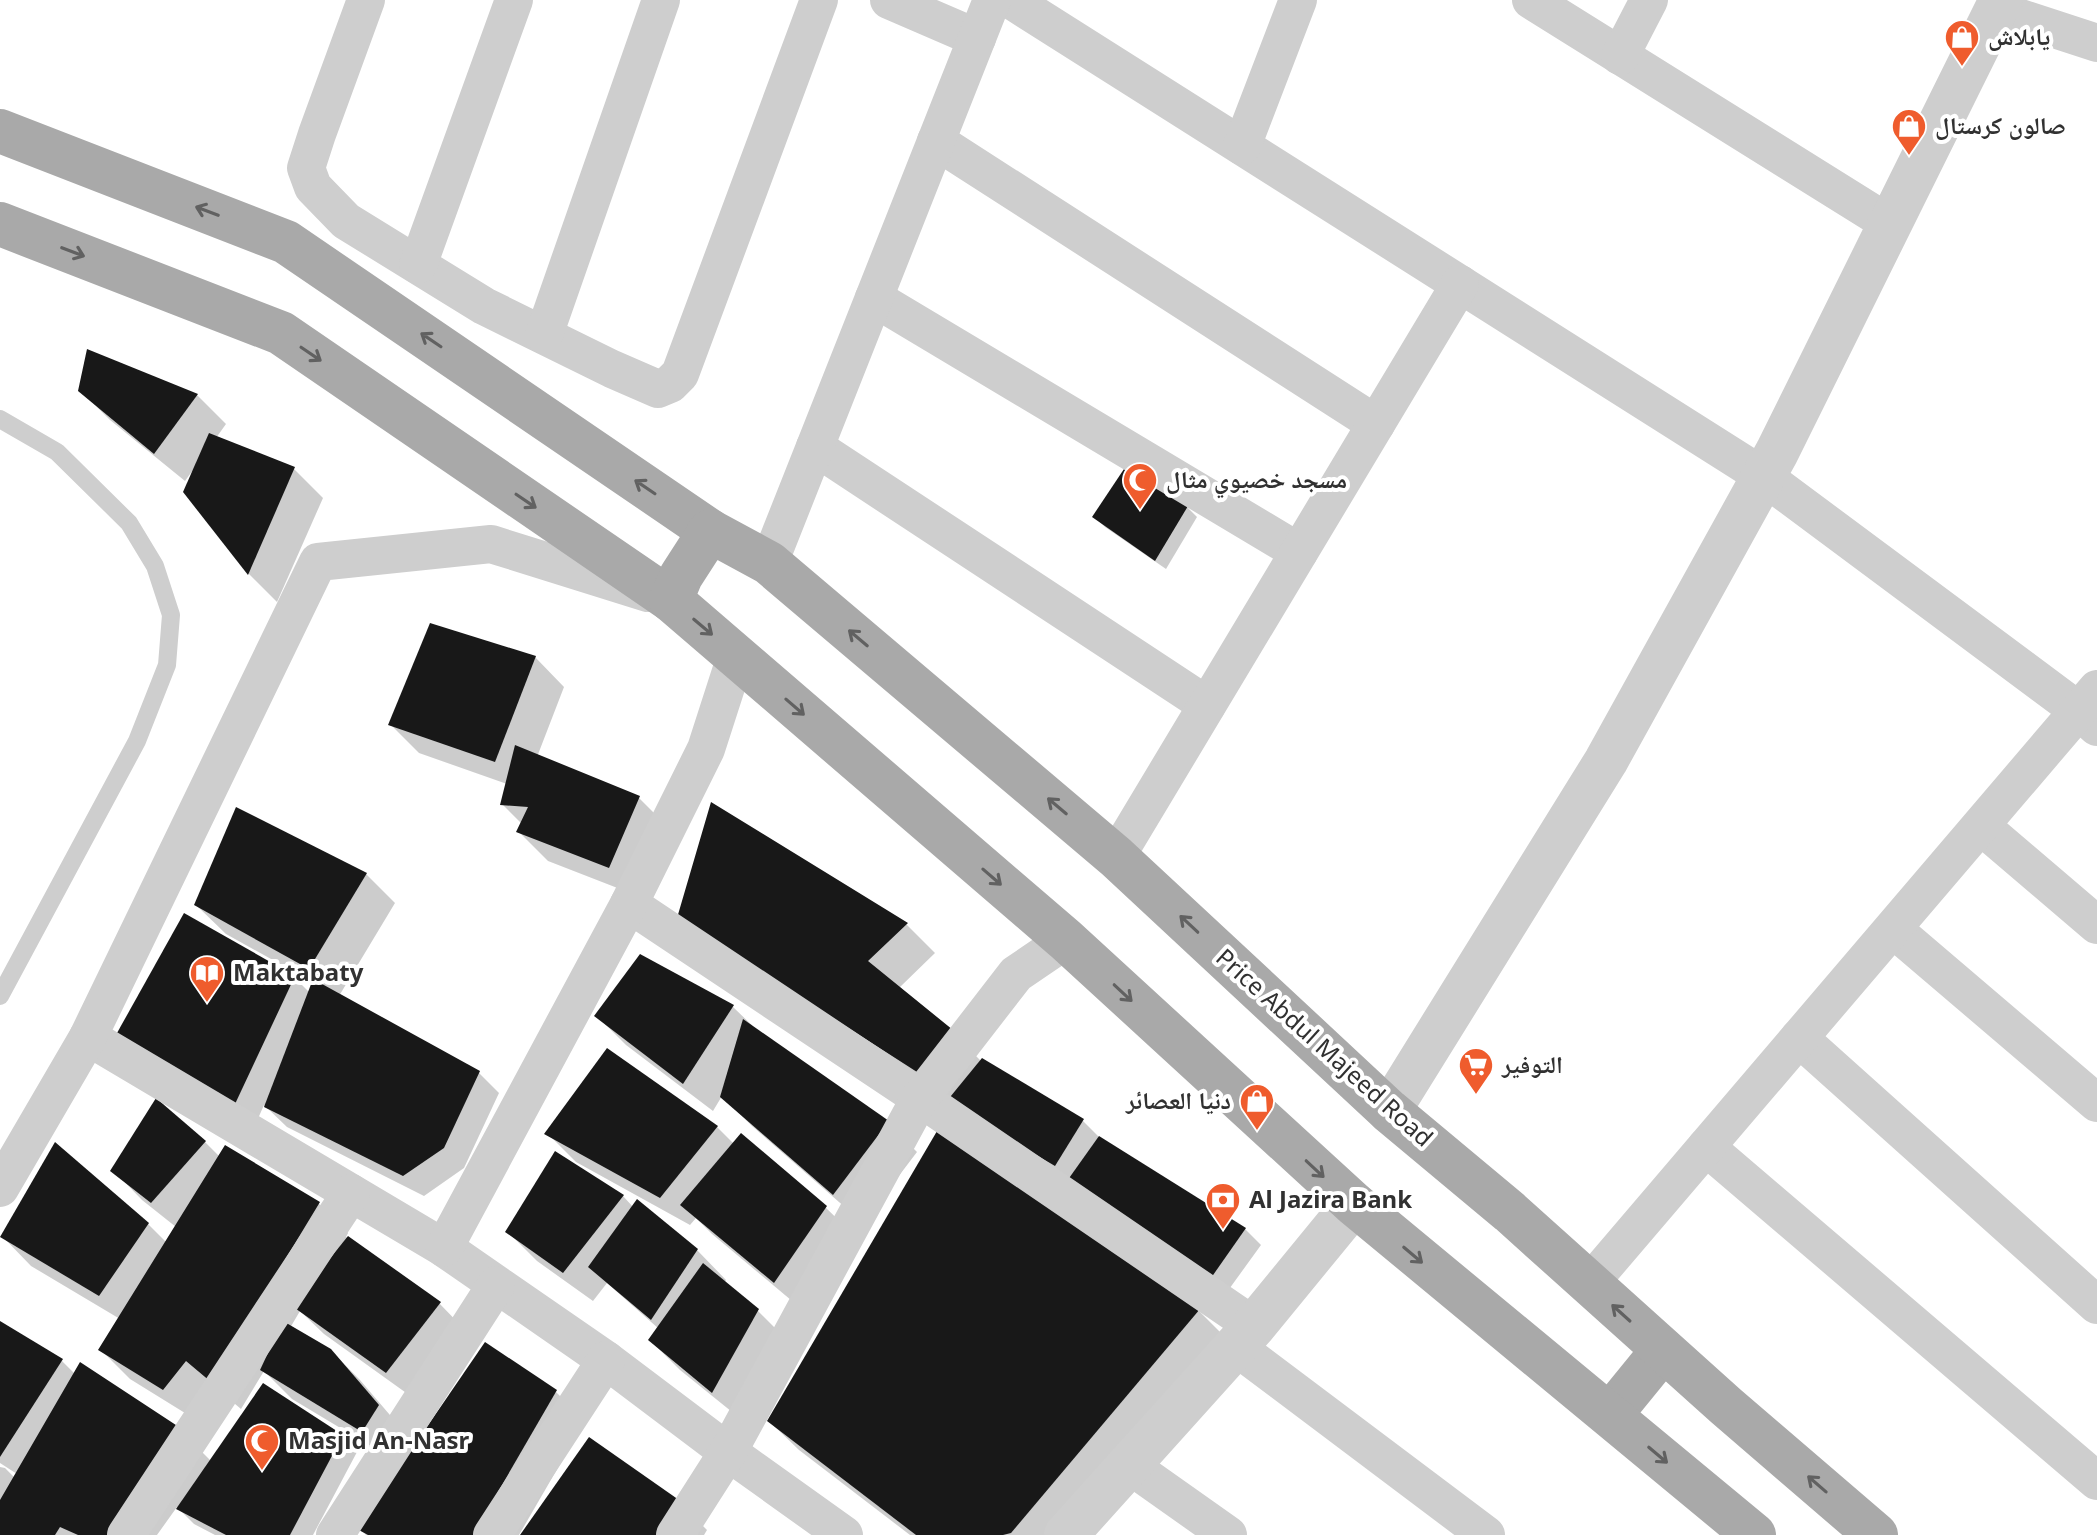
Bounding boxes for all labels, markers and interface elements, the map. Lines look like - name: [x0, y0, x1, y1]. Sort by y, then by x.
- shop icon: يابلاش: [1943, 18, 1981, 68]
- place label: يابلاش: [1988, 19, 2050, 52]
- shop icon: صالون كرستال: [1890, 107, 1928, 157]
- place label: صالون كرستال: [1935, 108, 2066, 141]
- one-way arrow: [195, 203, 220, 217]
- one-way arrow: [60, 246, 85, 260]
- one-way arrow: [420, 332, 442, 349]
- one-way arrow: [300, 346, 322, 362]
- mosque icon: مسجد خصيوي مثال: [1121, 461, 1159, 511]
- place label: مسجد خصيوي مثال: [1166, 462, 1347, 499]
- one-way arrow: [635, 479, 657, 495]
- one-way arrow: [514, 493, 536, 509]
- one-way arrow: [692, 618, 712, 636]
- one-way arrow: [849, 629, 869, 647]
- one-way arrow: [785, 698, 805, 716]
- one-way arrow: [1047, 797, 1067, 815]
- one-way arrow: [982, 867, 1002, 885]
- one-way arrow: [1179, 916, 1199, 934]
- street label: Price Abdul Majeed Road: [1209, 941, 1441, 1153]
- library icon: Maktabaty: [188, 954, 226, 1004]
- place label: Maktabaty: [233, 955, 364, 988]
- one-way arrow: [1113, 983, 1133, 1002]
- supermarket icon: التوفير: [1457, 1046, 1495, 1096]
- place label: التوفير: [1501, 1047, 1563, 1080]
- shop icon: دنيا العصائر: [1238, 1082, 1276, 1132]
- place label: دنيا العصائر: [1125, 1083, 1231, 1116]
- one-way arrow: [1304, 1159, 1324, 1177]
- bank icon: Al Jazira Bank: [1204, 1181, 1242, 1231]
- place label: Al Jazira Bank: [1249, 1182, 1412, 1215]
- one-way arrow: [1403, 1246, 1423, 1264]
- one-way arrow: [1612, 1304, 1632, 1322]
- mosque icon: Masjid An-Nasr: [243, 1422, 281, 1472]
- place label: Masjid An-Nasr: [288, 1423, 470, 1456]
- one-way arrow: [1647, 1446, 1668, 1464]
- one-way arrow: [1807, 1475, 1828, 1493]

